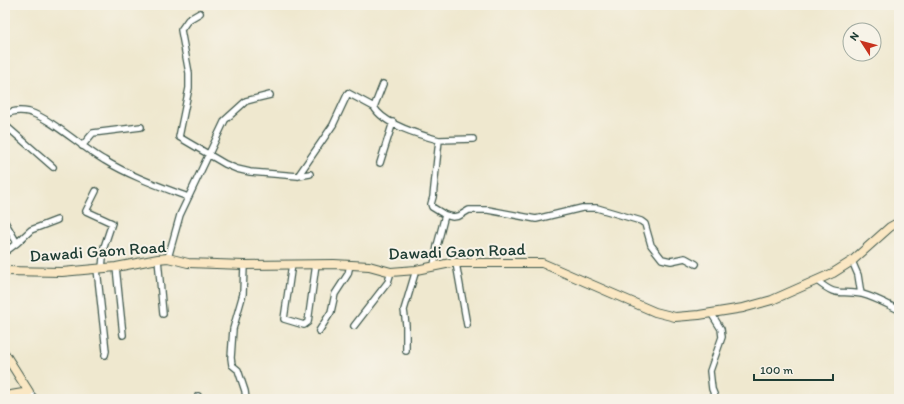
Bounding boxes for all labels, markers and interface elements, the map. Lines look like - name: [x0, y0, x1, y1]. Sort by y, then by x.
- north arrow: [842, 22, 882, 62]
- text: N: [847, 30, 862, 43]
- street label: Dawadi Gaon Road: [29, 236, 168, 266]
- street label: Dawadi Gaon Road: [388, 239, 527, 263]
- scale bar: [754, 356, 833, 382]
- text: 100 m: [760, 363, 793, 377]

